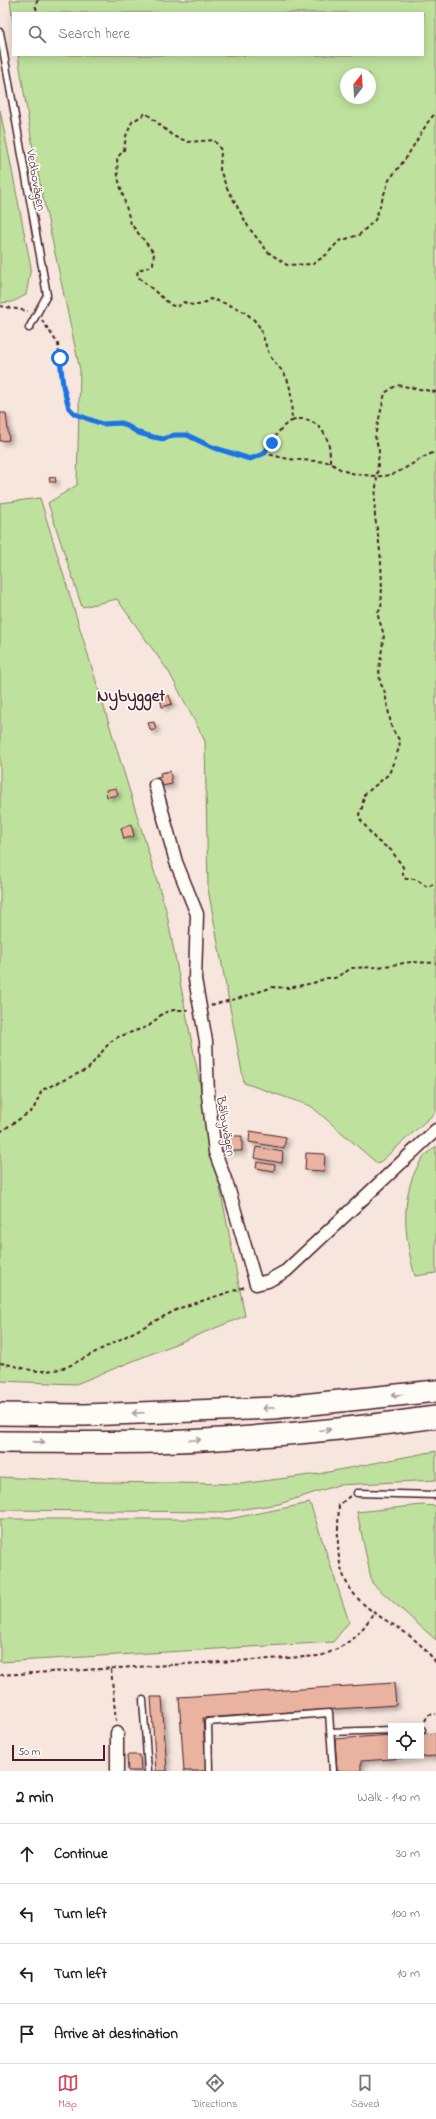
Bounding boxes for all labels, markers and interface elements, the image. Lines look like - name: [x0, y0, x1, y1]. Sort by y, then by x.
- search box: [12, 12, 424, 56]
- icon: search: [26, 23, 48, 45]
- text: Search here: [58, 23, 130, 45]
- north arrow: [340, 68, 376, 104]
- street label: Vedbovägen: [20, 147, 50, 213]
- route start: [51, 349, 69, 367]
- route end: [263, 434, 281, 452]
- district label: Nybygget: [97, 684, 165, 711]
- street label: Bälbyvägen: [210, 1093, 240, 1158]
- one-way arrow: [391, 1392, 404, 1399]
- one-way arrow: [262, 1405, 275, 1412]
- one-way arrow: [132, 1410, 145, 1417]
- one-way arrow: [318, 1427, 331, 1434]
- one-way arrow: [188, 1436, 201, 1443]
- one-way arrow: [32, 1438, 45, 1446]
- map controls: [388, 1723, 424, 1759]
- button: locate: [388, 1723, 424, 1759]
- scale bar: [12, 1743, 105, 1762]
- text: 50 m: [18, 1744, 40, 1760]
- text: 2 min: [16, 1785, 53, 1810]
- text: Walk · 140 m: [357, 1788, 420, 1807]
- icon: ahead: [16, 1843, 38, 1865]
- text: Continue: [54, 1843, 108, 1865]
- text: 30 m: [396, 1844, 420, 1863]
- icon: left: [16, 1903, 38, 1925]
- text: Turn left: [54, 1903, 107, 1925]
- text: 100 m: [391, 1904, 420, 1923]
- icon: left: [16, 1963, 38, 1985]
- text: Turn left: [54, 1963, 107, 1985]
- text: 10 m: [397, 1964, 420, 1983]
- icon: arrive: [16, 2023, 38, 2045]
- text: Arrive at destination: [54, 2023, 178, 2045]
- tab: Map: [57, 2072, 79, 2112]
- tab: Directions: [192, 2072, 237, 2112]
- tab: Saved: [351, 2072, 379, 2112]

